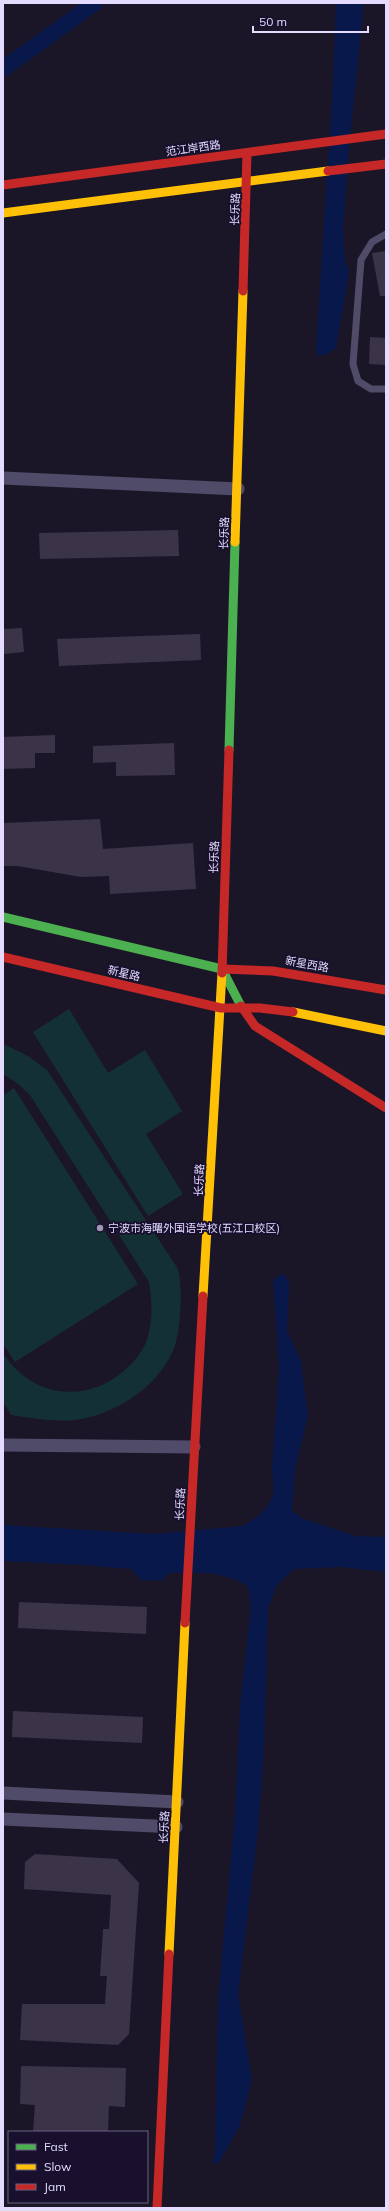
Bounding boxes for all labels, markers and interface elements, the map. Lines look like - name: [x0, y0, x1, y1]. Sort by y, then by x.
- scale bar: [253, 8, 368, 34]
- text: 50 m: [259, 14, 287, 29]
- street label: 范江岸西路: [165, 137, 221, 159]
- street label: 长乐路: [227, 192, 243, 226]
- street label: 长乐路: [216, 516, 232, 550]
- street label: 长乐路: [206, 840, 222, 874]
- street label: 新星西路: [284, 953, 330, 975]
- street label: 新星路: [106, 962, 142, 984]
- street label: 长乐路: [191, 1163, 207, 1197]
- place label: 宁波市海曙外国语学校(五江口校区): [108, 1221, 280, 1235]
- marker: 宁波市海曙外国语学校(五江口校区): [95, 1223, 105, 1233]
- street label: 长乐路: [172, 1487, 188, 1521]
- street label: 长乐路: [156, 1810, 172, 1844]
- legend: [8, 2131, 148, 2203]
- text: Fast: [44, 2139, 68, 2154]
- text: Slow: [44, 2159, 72, 2174]
- text: Jam: [44, 2179, 66, 2194]

